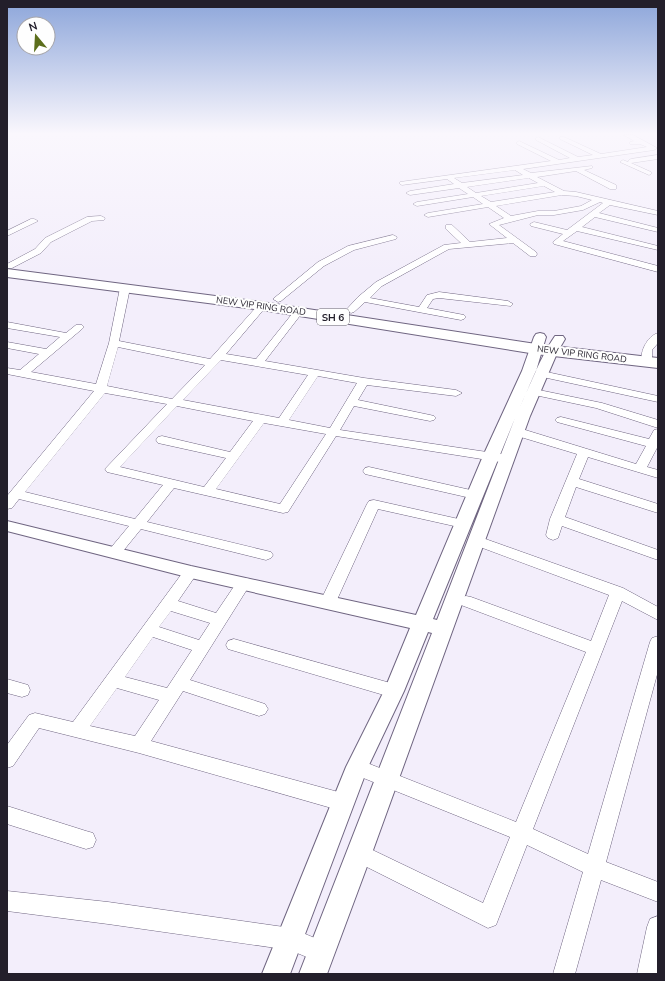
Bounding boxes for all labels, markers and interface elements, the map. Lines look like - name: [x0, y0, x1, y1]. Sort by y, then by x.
- north arrow: [16, 16, 56, 56]
- text: N: [27, 19, 39, 35]
- street label: NEW VIP RING ROAD: [215, 294, 307, 318]
- road number: SH 6: [317, 309, 349, 325]
- street label: NEW VIP RING ROAD: [536, 343, 628, 366]

